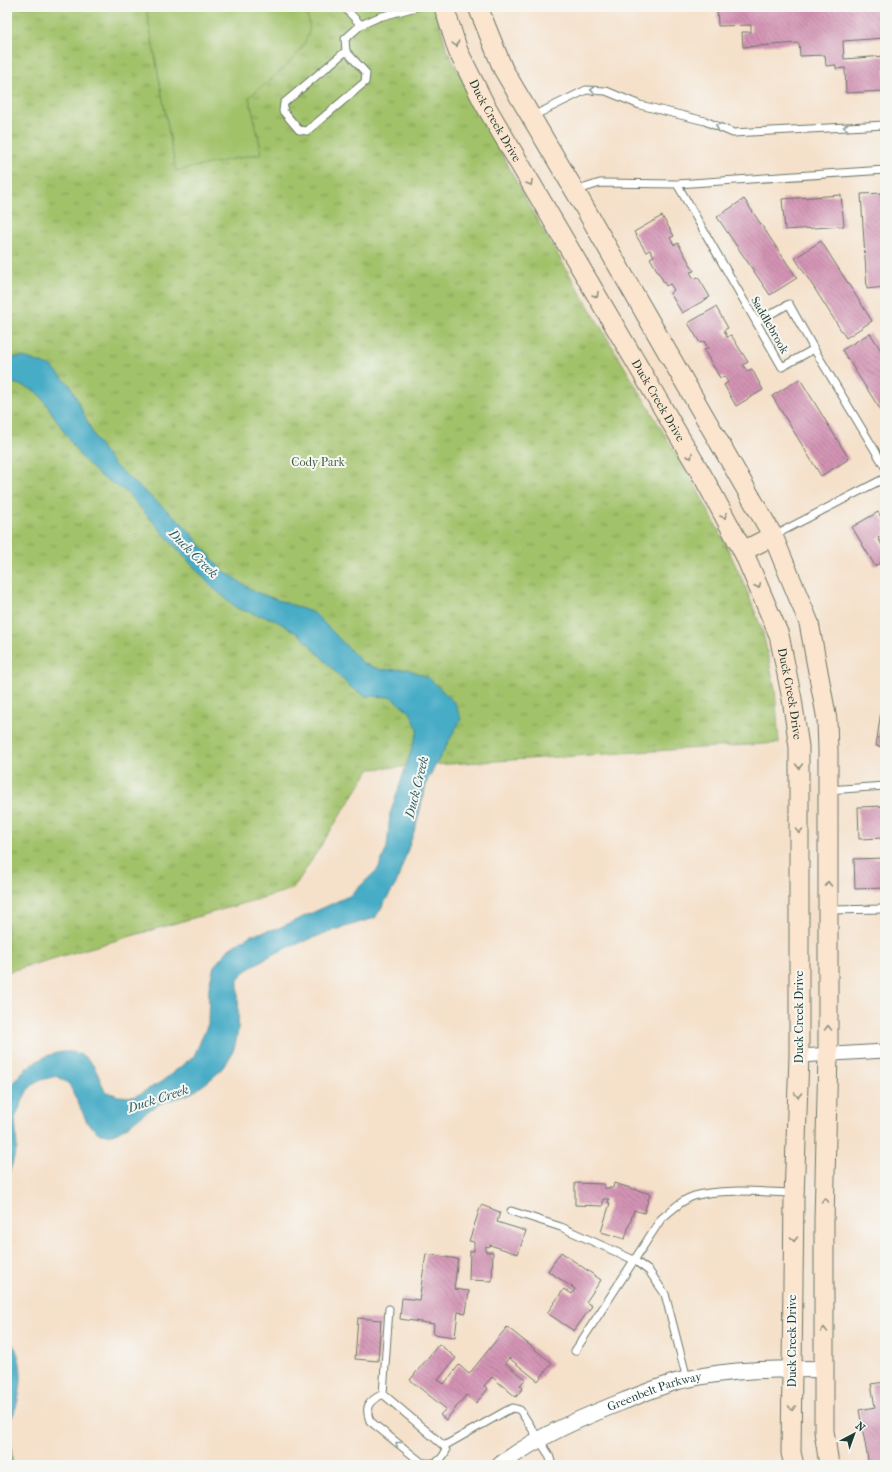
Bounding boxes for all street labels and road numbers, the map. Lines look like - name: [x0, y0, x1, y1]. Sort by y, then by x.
- street label: Duck Creek Drive: [466, 77, 524, 165]
- street label: Saddlebrook: [748, 294, 792, 357]
- street label: Duck Creek Drive: [629, 357, 688, 444]
- street label: Duck Creek Drive: [775, 647, 805, 741]
- street label: Duck Creek Drive: [792, 971, 806, 1063]
- street label: Duck Creek Drive: [785, 1295, 799, 1387]
- street label: Greenbelt Parkway: [605, 1369, 703, 1414]

